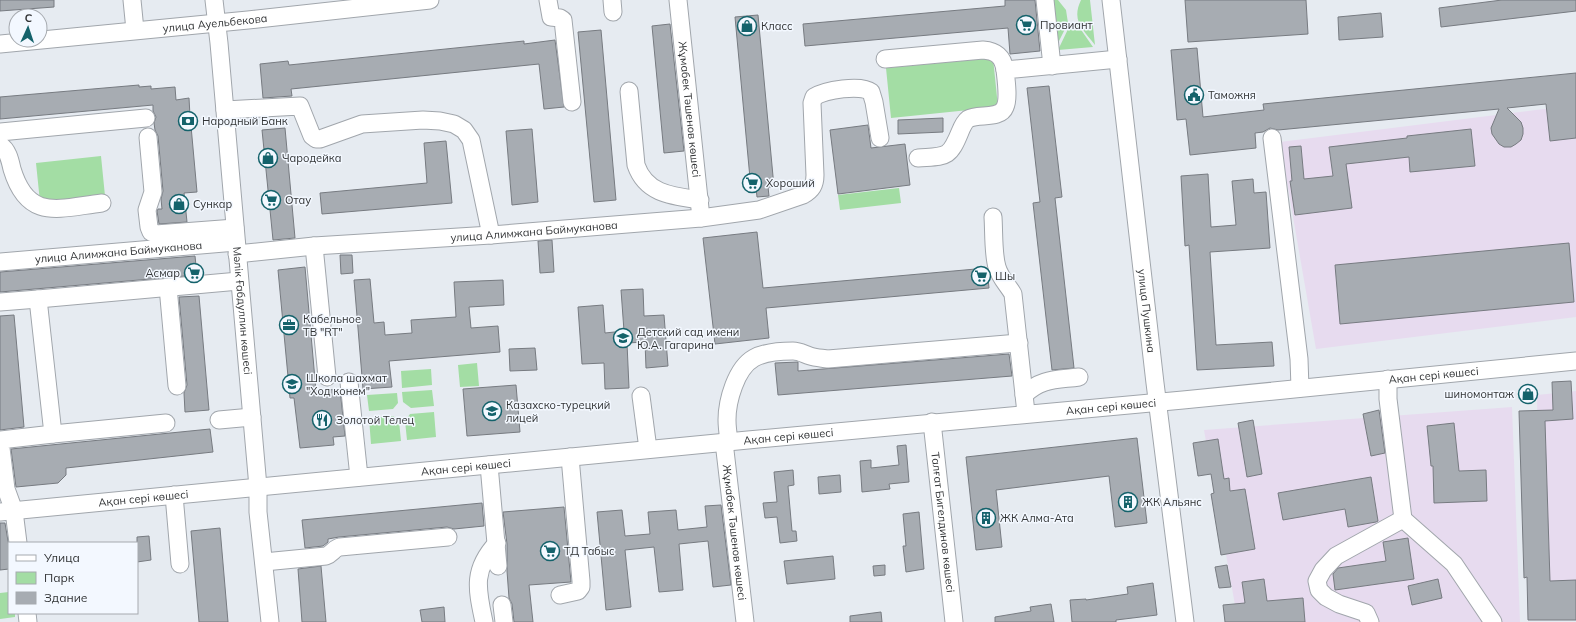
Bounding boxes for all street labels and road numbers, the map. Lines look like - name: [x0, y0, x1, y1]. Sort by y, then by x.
- street label: улица Ауельбекова: [162, 11, 268, 35]
- street label: Жұмабек Тәшенов көшесі: [675, 41, 704, 178]
- street label: улица Алимжана Баймуканова: [450, 218, 618, 245]
- street label: улица Алимжана Баймуканова: [34, 238, 203, 266]
- street label: Мәлік Ғабдуллин көшесі: [230, 246, 255, 375]
- street label: улица Пушкина: [1135, 268, 1158, 354]
- street label: Ақан сері көшесі: [1388, 364, 1479, 387]
- street label: Ақан сері көшесі: [1065, 396, 1157, 418]
- street label: Ақан сері көшесі: [743, 425, 834, 447]
- street label: Талғат Бигелдинов көшесі: [928, 451, 958, 593]
- street label: Ақан сері көшесі: [420, 456, 512, 478]
- street label: Жұмабек Тәшенов көшесі: [720, 464, 749, 601]
- street label: Ақан сері көшесі: [98, 487, 189, 510]

